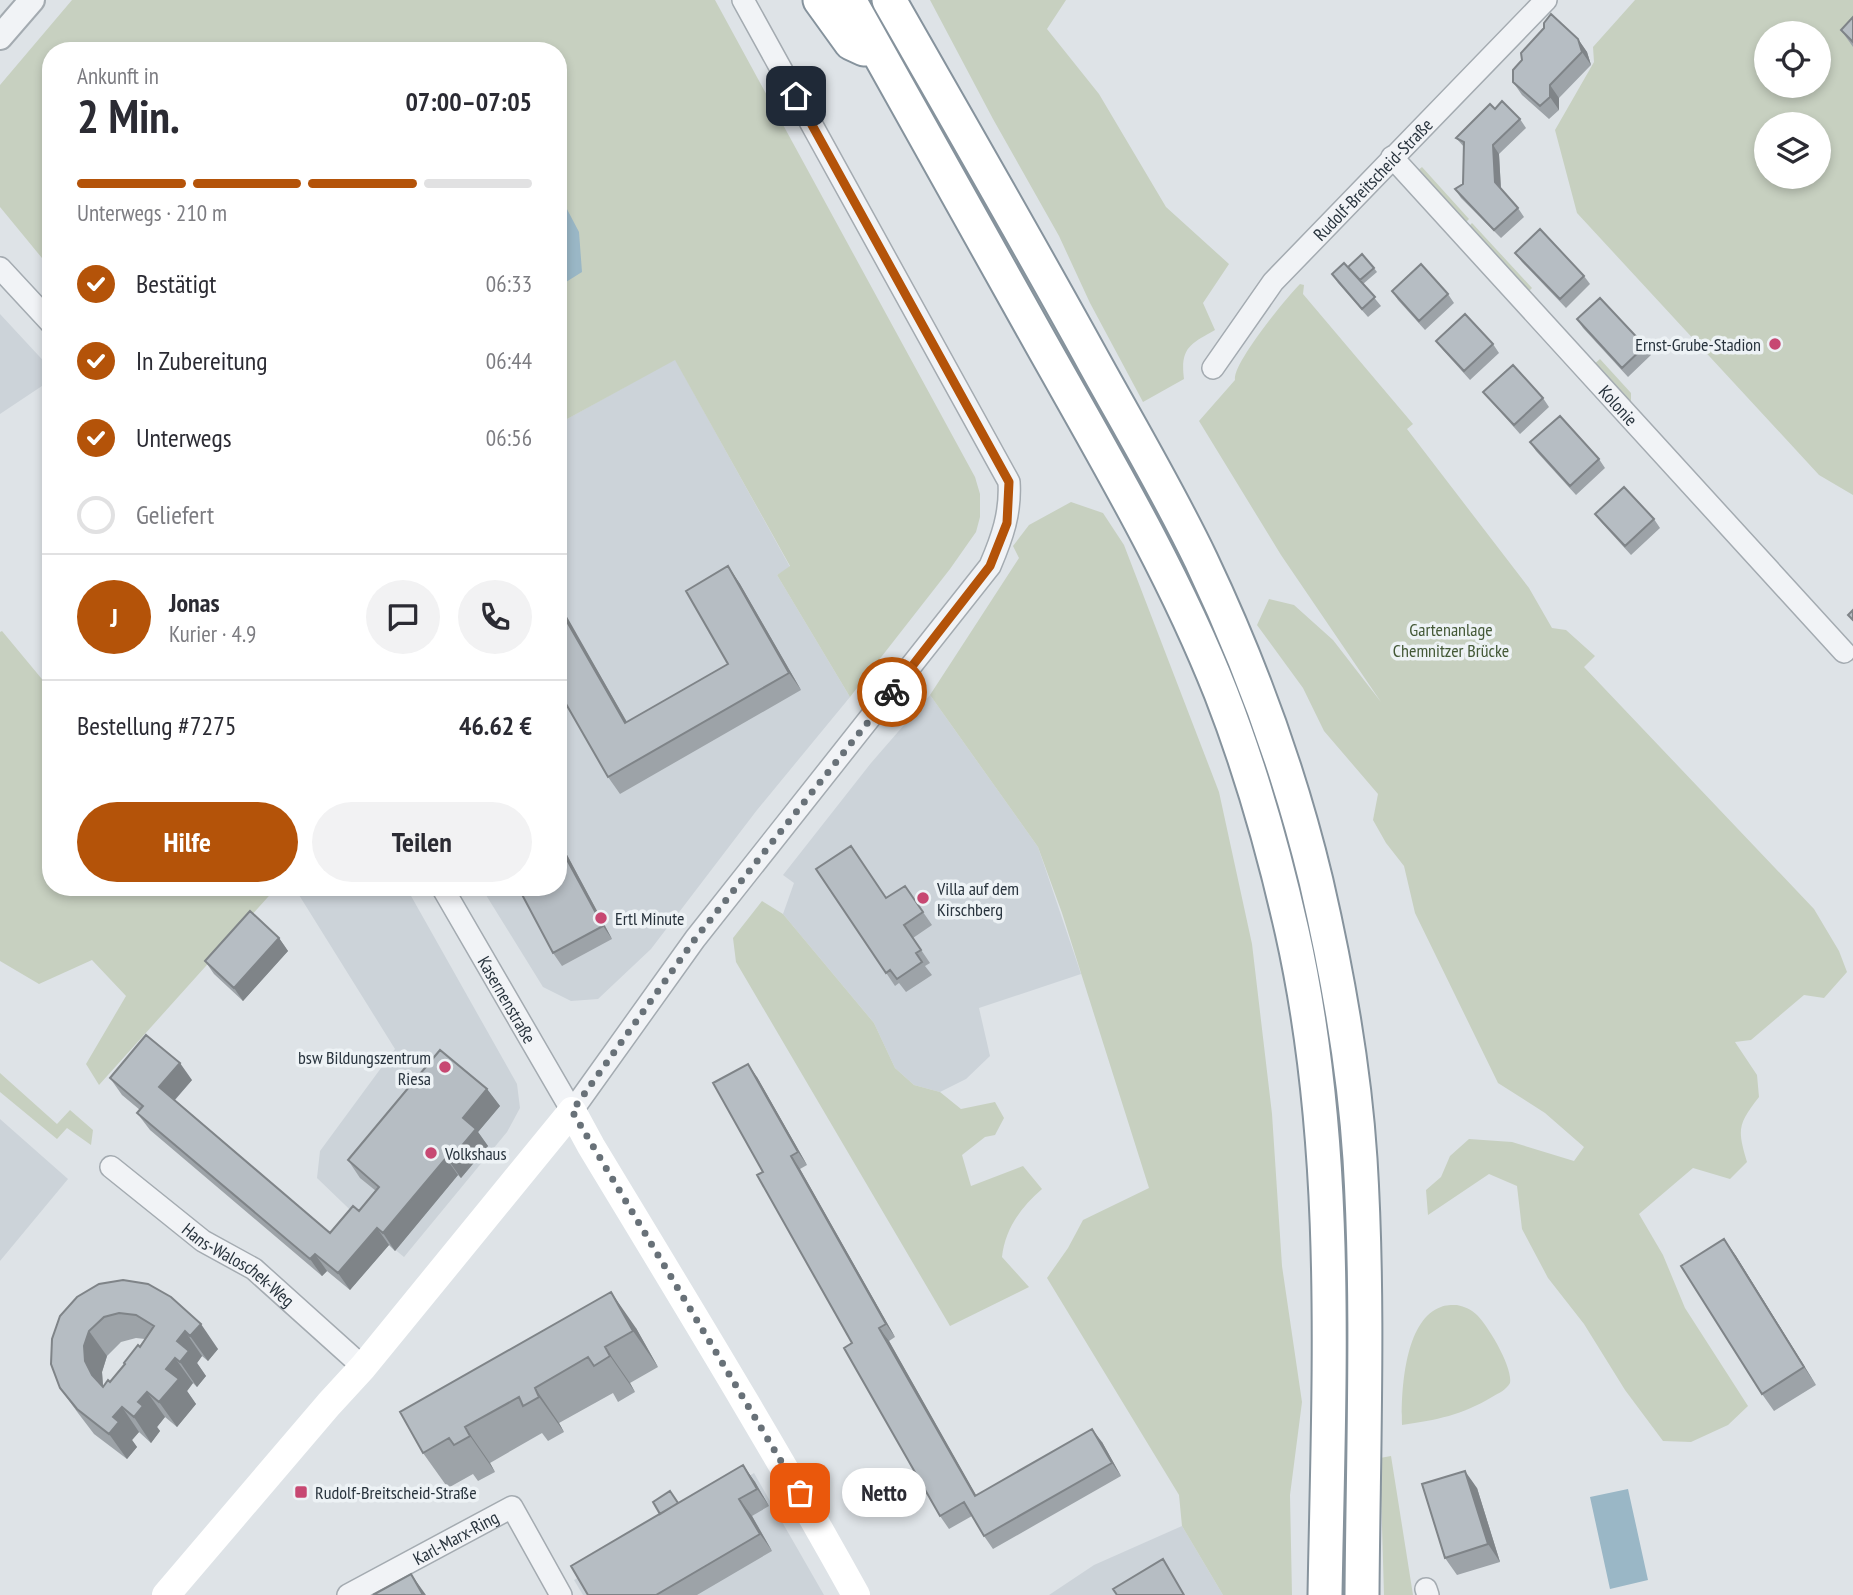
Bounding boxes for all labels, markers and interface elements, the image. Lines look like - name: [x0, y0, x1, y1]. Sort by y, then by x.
- map controls: [1754, 21, 1831, 189]
- button: locate: [1754, 21, 1831, 98]
- text: Ankunft in: [77, 61, 159, 90]
- pin: [766, 66, 826, 126]
- icon: home: [777, 77, 815, 115]
- text: 07:00–07:05: [405, 85, 532, 118]
- text: 2 Min.: [77, 86, 180, 146]
- button: layers: [1754, 112, 1831, 189]
- street label: Rudolf-Breitscheid-Straße: [1308, 113, 1437, 245]
- text: Unterwegs · 210 m: [77, 198, 227, 227]
- icon: check: [77, 265, 115, 303]
- text: Bestätigt: [136, 267, 217, 300]
- text: 06:33: [486, 269, 532, 298]
- place label: Ernst-Grube-Stadion: [1635, 333, 1761, 356]
- marker: Ernst-Grube-Stadion: [1767, 336, 1783, 352]
- icon: check: [77, 342, 115, 380]
- text: In Zubereitung: [136, 344, 267, 377]
- text: 06:44: [486, 346, 532, 375]
- street label: Kolonie: [1594, 380, 1643, 430]
- icon: check: [77, 419, 115, 457]
- text: Unterwegs: [136, 421, 231, 454]
- text: 06:56: [486, 423, 532, 452]
- text: Geliefert: [136, 498, 214, 531]
- button: chat: [366, 580, 440, 654]
- button: phone: [458, 580, 532, 654]
- text: Jonas: [169, 586, 220, 619]
- text: J: [110, 601, 118, 634]
- park label: Gartenanlage Chemnitzer Brücke: [1393, 618, 1509, 662]
- text: Kurier · 4.9: [169, 619, 256, 648]
- courier: [857, 657, 927, 727]
- icon: bike: [873, 673, 911, 711]
- text: Bestellung #7275: [77, 709, 237, 742]
- text: 46.62 €: [459, 709, 532, 742]
- button: Hilfe: [77, 802, 298, 882]
- button: Teilen: [312, 802, 532, 882]
- place label: Villa auf dem Kirschberg: [936, 877, 1019, 921]
- marker: Villa auf dem Kirschberg: [915, 890, 931, 906]
- place label: Ertl Minute: [615, 907, 684, 930]
- marker: Ertl Minute: [593, 910, 609, 926]
- street label: Kasernenstraße: [473, 952, 542, 1047]
- place label: bsw Bildungszentrum Riesa: [298, 1046, 431, 1090]
- marker: bsw Bildungszentrum Riesa: [437, 1059, 453, 1075]
- place label: Volkshaus: [444, 1142, 507, 1165]
- marker: Volkshaus: [423, 1145, 439, 1161]
- street label: Hans-Waloschek-Weg: [178, 1217, 300, 1312]
- pin: [770, 1463, 830, 1523]
- callout: Netto: [842, 1468, 926, 1518]
- icon: bag: [781, 1474, 819, 1512]
- text: Netto: [861, 1478, 907, 1507]
- place label: Rudolf-Breitscheid-Straße: [315, 1481, 477, 1504]
- marker: Rudolf-Breitscheid-Straße: [293, 1484, 309, 1500]
- street label: Karl-Marx-Ring: [409, 1505, 502, 1570]

